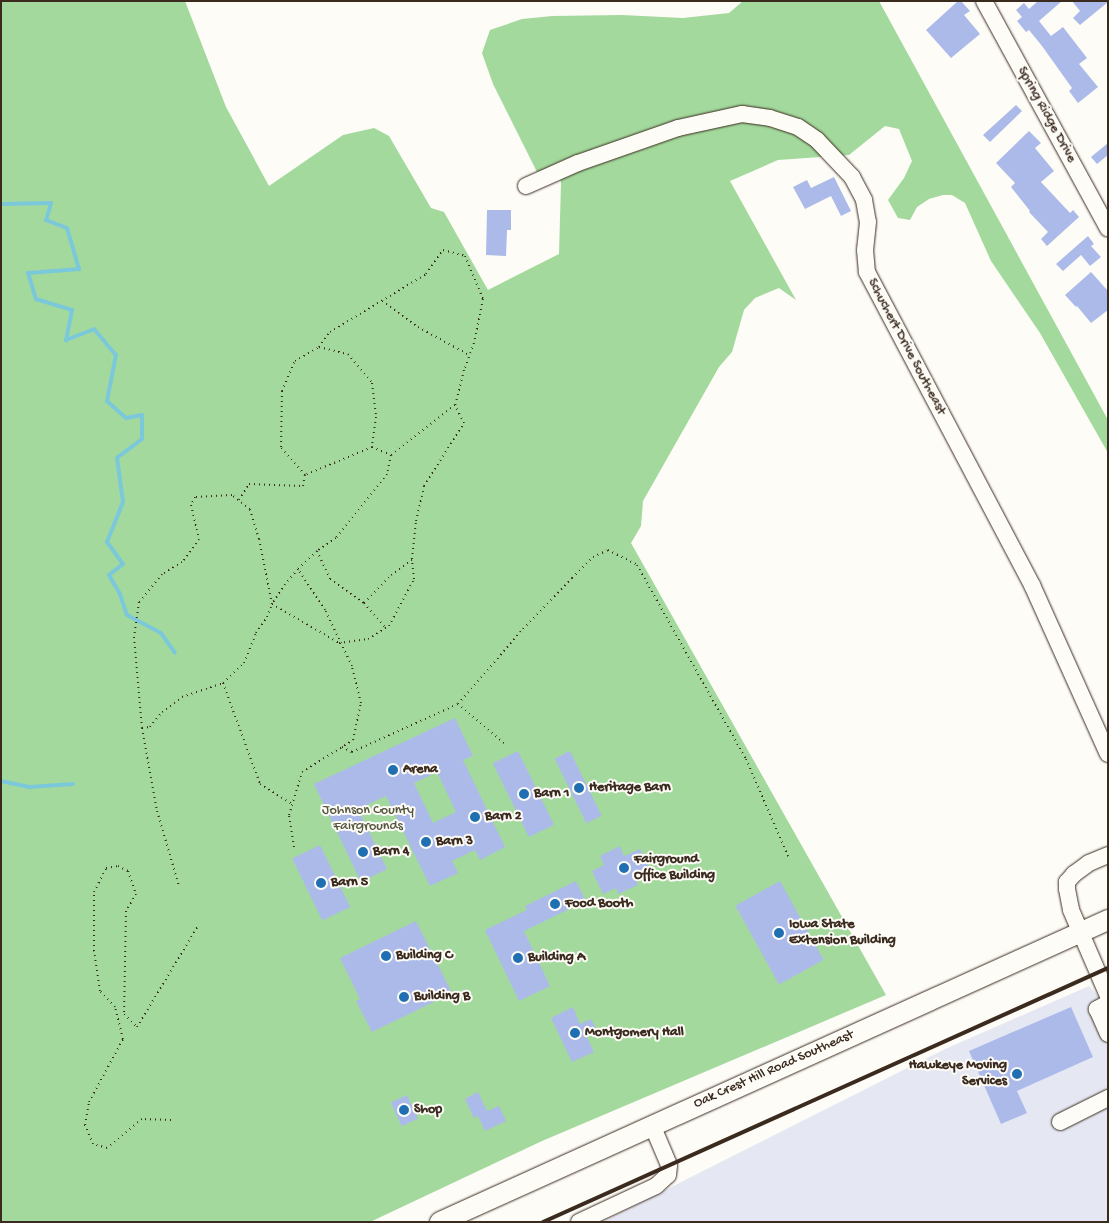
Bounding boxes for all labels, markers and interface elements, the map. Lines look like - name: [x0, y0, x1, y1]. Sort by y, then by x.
- street label: Spring Ridge Drive: [1013, 64, 1079, 166]
- street label: Schuchert Drive Southeast: [863, 276, 949, 418]
- place label: Arena: [403, 762, 438, 778]
- marker: Arena: [387, 764, 399, 776]
- place label: Heritage Barn: [589, 780, 671, 796]
- marker: Heritage Barn: [573, 782, 585, 794]
- place label: Barn 1: [534, 786, 570, 802]
- marker: Barn 1: [518, 788, 530, 800]
- park label: Johnson County Fairgrounds: [322, 803, 414, 836]
- place label: Barn 2: [485, 809, 522, 825]
- marker: Barn 2: [469, 811, 481, 823]
- place label: Barn 3: [436, 834, 473, 850]
- marker: Barn 3: [420, 836, 432, 848]
- place label: Barn 4: [373, 844, 409, 860]
- marker: Barn 4: [357, 846, 369, 858]
- place label: Fairground Office Building: [634, 852, 715, 884]
- marker: Fairground Office Building: [618, 862, 630, 874]
- place label: Barn 5: [331, 875, 368, 891]
- marker: Barn 5: [315, 877, 327, 889]
- place label: Food Booth: [565, 896, 633, 912]
- marker: Food Booth: [549, 898, 561, 910]
- place label: Iowa State Extension Building: [789, 917, 896, 950]
- marker: Iowa State Extension Building: [773, 927, 785, 939]
- place label: Building C: [396, 948, 453, 964]
- marker: Building C: [380, 950, 392, 962]
- place label: Building A: [528, 950, 585, 966]
- marker: Building A: [512, 952, 524, 964]
- place label: Building B: [414, 989, 470, 1005]
- marker: Building B: [398, 991, 410, 1003]
- place label: Montgomery Hall: [585, 1025, 684, 1041]
- marker: Montgomery Hall: [569, 1027, 581, 1039]
- street label: Oak Crest Hill Road Southeast: [691, 1027, 857, 1113]
- place label: Hawkeye Moving Services: [909, 1058, 1007, 1090]
- marker: Hawkeye Moving Services: [1011, 1068, 1023, 1080]
- place label: Shop: [414, 1102, 442, 1118]
- marker: Shop: [398, 1104, 410, 1116]

